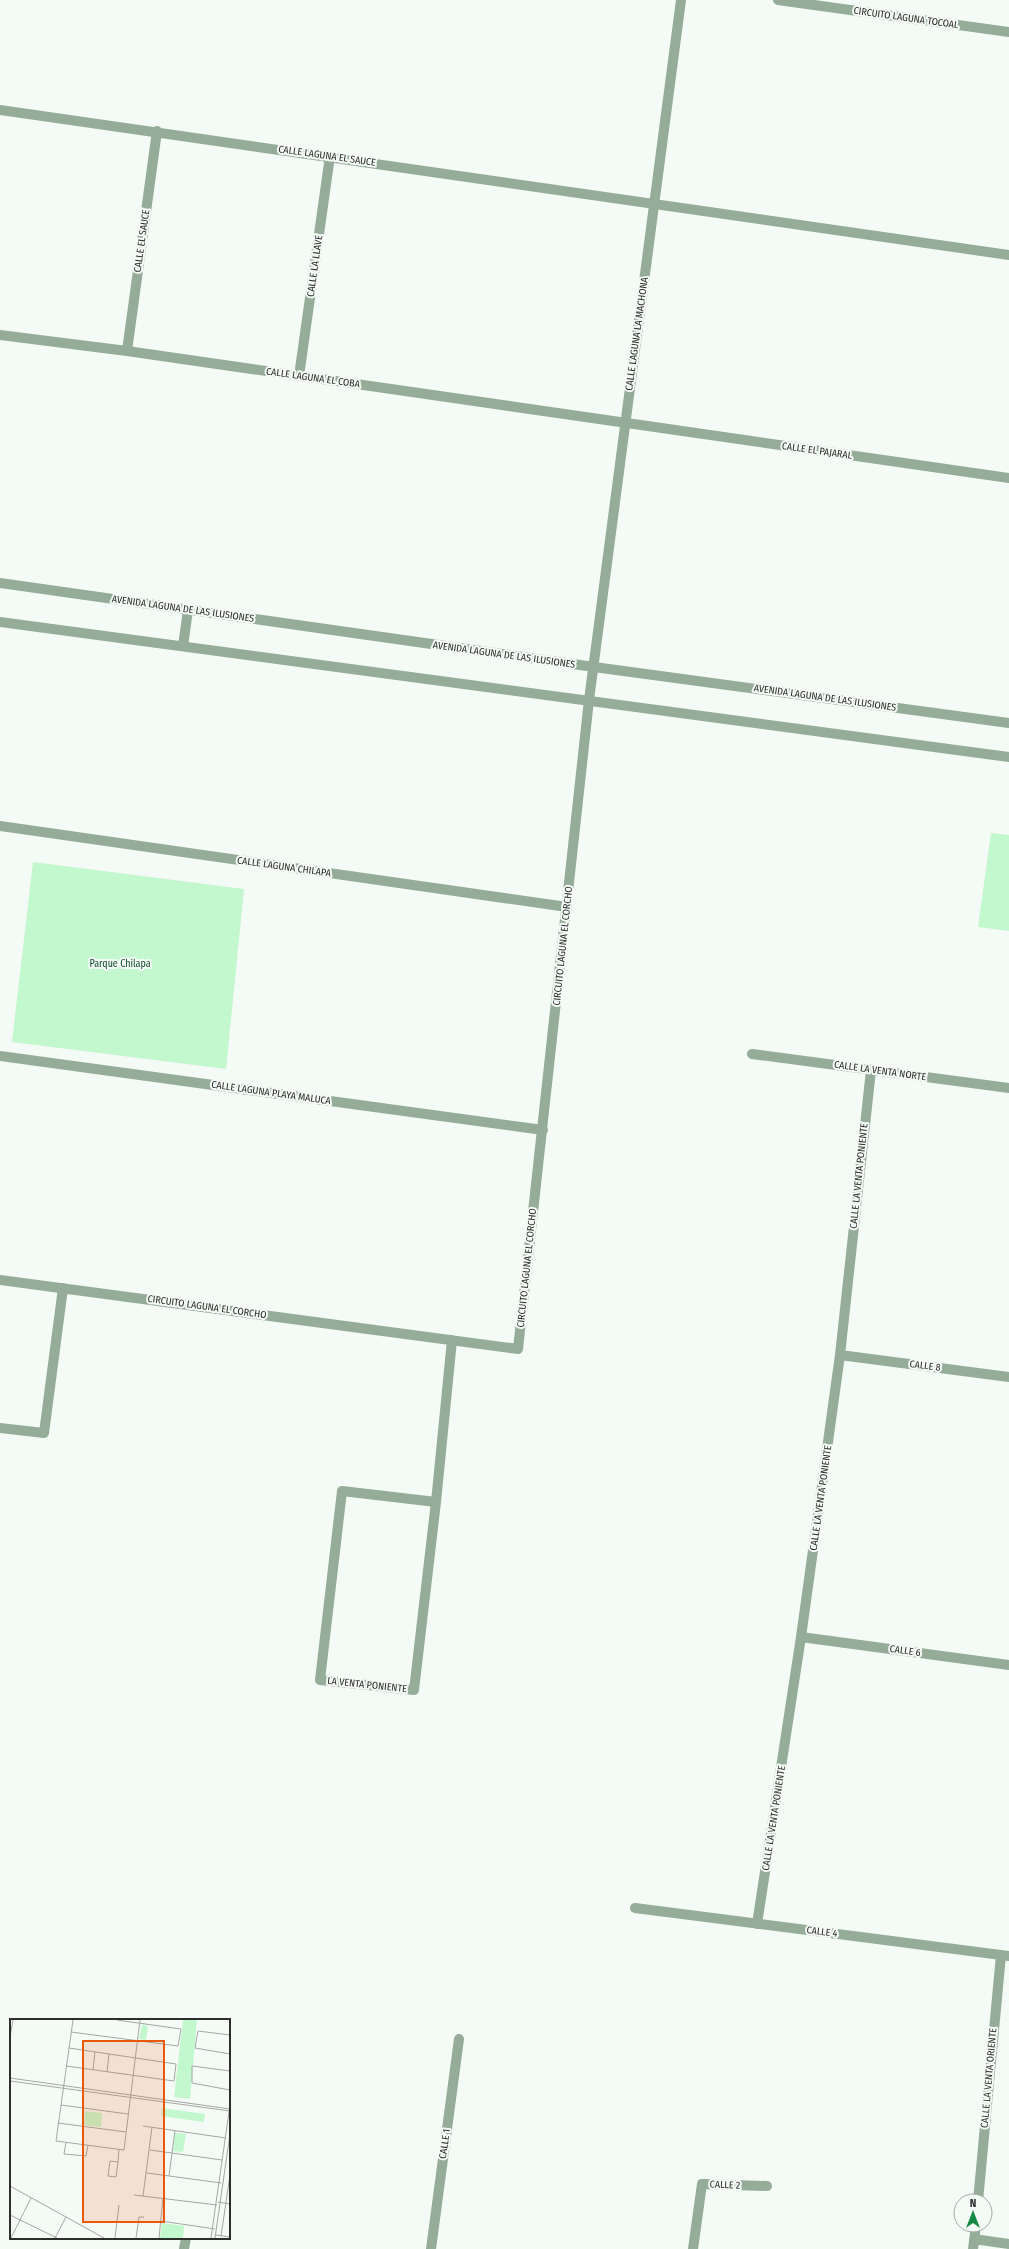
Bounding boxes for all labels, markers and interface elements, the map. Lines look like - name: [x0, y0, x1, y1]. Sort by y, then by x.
- street label: CIRCUITO LAGUNA TOCOAL: [853, 5, 960, 31]
- street label: CALLE LAGUNA EL SAUCE: [277, 143, 377, 169]
- street label: CALLE EL SAUCE: [132, 208, 152, 273]
- street label: CALLE LA LLAVE: [305, 234, 325, 298]
- street label: CALLE LAGUNA LA MACHONA: [623, 276, 651, 391]
- street label: CALLE LAGUNA EL COBA: [265, 365, 361, 391]
- street label: CALLE EL PAJARAL: [781, 440, 853, 462]
- street label: AVENIDA LAGUNA DE LAS ILUSIONES: [111, 593, 255, 625]
- street label: AVENIDA LAGUNA DE LAS ILUSIONES: [432, 639, 576, 671]
- street label: AVENIDA LAGUNA DE LAS ILUSIONES: [753, 682, 897, 714]
- street label: CALLE LAGUNA CHILAPA: [236, 854, 332, 880]
- street label: CIRCUITO LAGUNA EL CORCHO: [551, 886, 575, 1006]
- park label: Parque Chilapa: [89, 958, 151, 970]
- street label: CALLE LA VENTA NORTE: [833, 1059, 927, 1083]
- street label: CALLE LAGUNA PLAYA MALUCA: [211, 1079, 332, 1107]
- street label: CALLE LA VENTA PONIENTE: [847, 1122, 871, 1229]
- street label: CIRCUITO LAGUNA EL CORCHO: [515, 1208, 539, 1328]
- street label: CIRCUITO LAGUNA EL CORCHO: [147, 1293, 267, 1321]
- street label: CALLE 8: [909, 1358, 941, 1374]
- street label: CALLE LA VENTA PONIENTE: [808, 1444, 834, 1551]
- street label: CALLE 6: [889, 1643, 921, 1659]
- street label: LA VENTA PONIENTE: [327, 1675, 408, 1695]
- street label: CALLE LA VENTA PONIENTE: [760, 1764, 788, 1871]
- street label: CALLE 4: [806, 1924, 838, 1940]
- inset map: [10, 2019, 230, 2239]
- street label: CALLE LA VENTA ORIENTE: [979, 2027, 999, 2128]
- street label: CALLE 1: [437, 2128, 453, 2160]
- street label: CALLE 2: [709, 2178, 741, 2192]
- north arrow: [953, 2193, 993, 2233]
- text: N: [970, 2197, 976, 2210]

